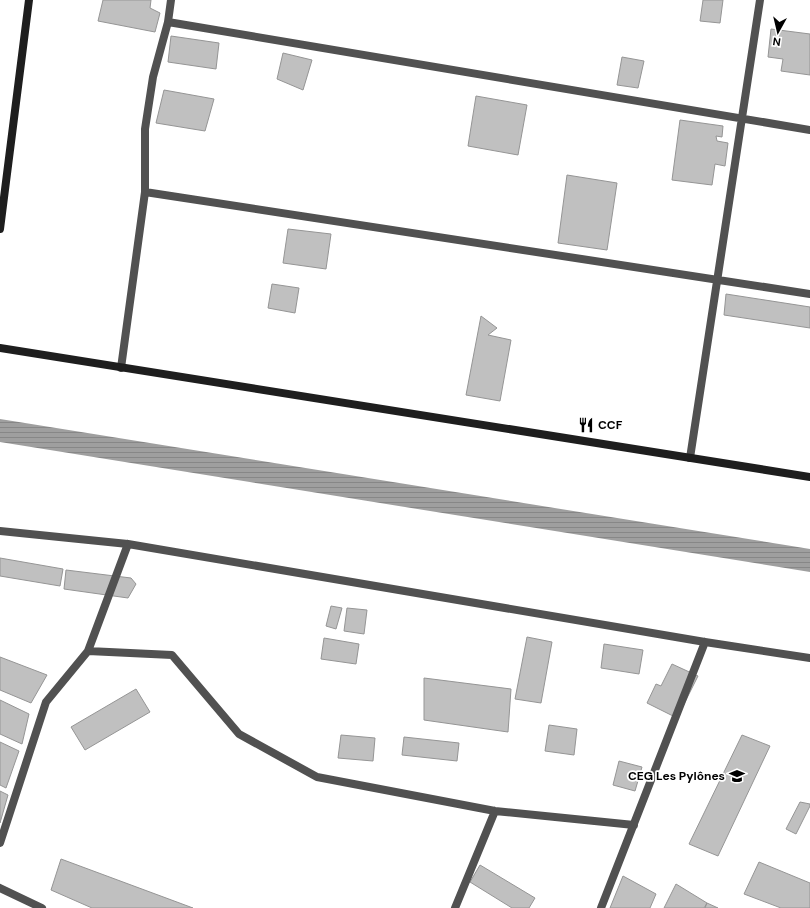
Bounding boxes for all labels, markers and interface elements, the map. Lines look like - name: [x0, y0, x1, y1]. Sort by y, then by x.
- north arrow: [758, 12, 798, 52]
- text: N: [772, 34, 782, 49]
- restaurant icon: CCF: [577, 416, 595, 434]
- place label: CCF: [598, 417, 623, 433]
- school or university icon: CEG Les Pylônes: [728, 767, 746, 785]
- place label: CEG Les Pylônes: [628, 768, 725, 784]

